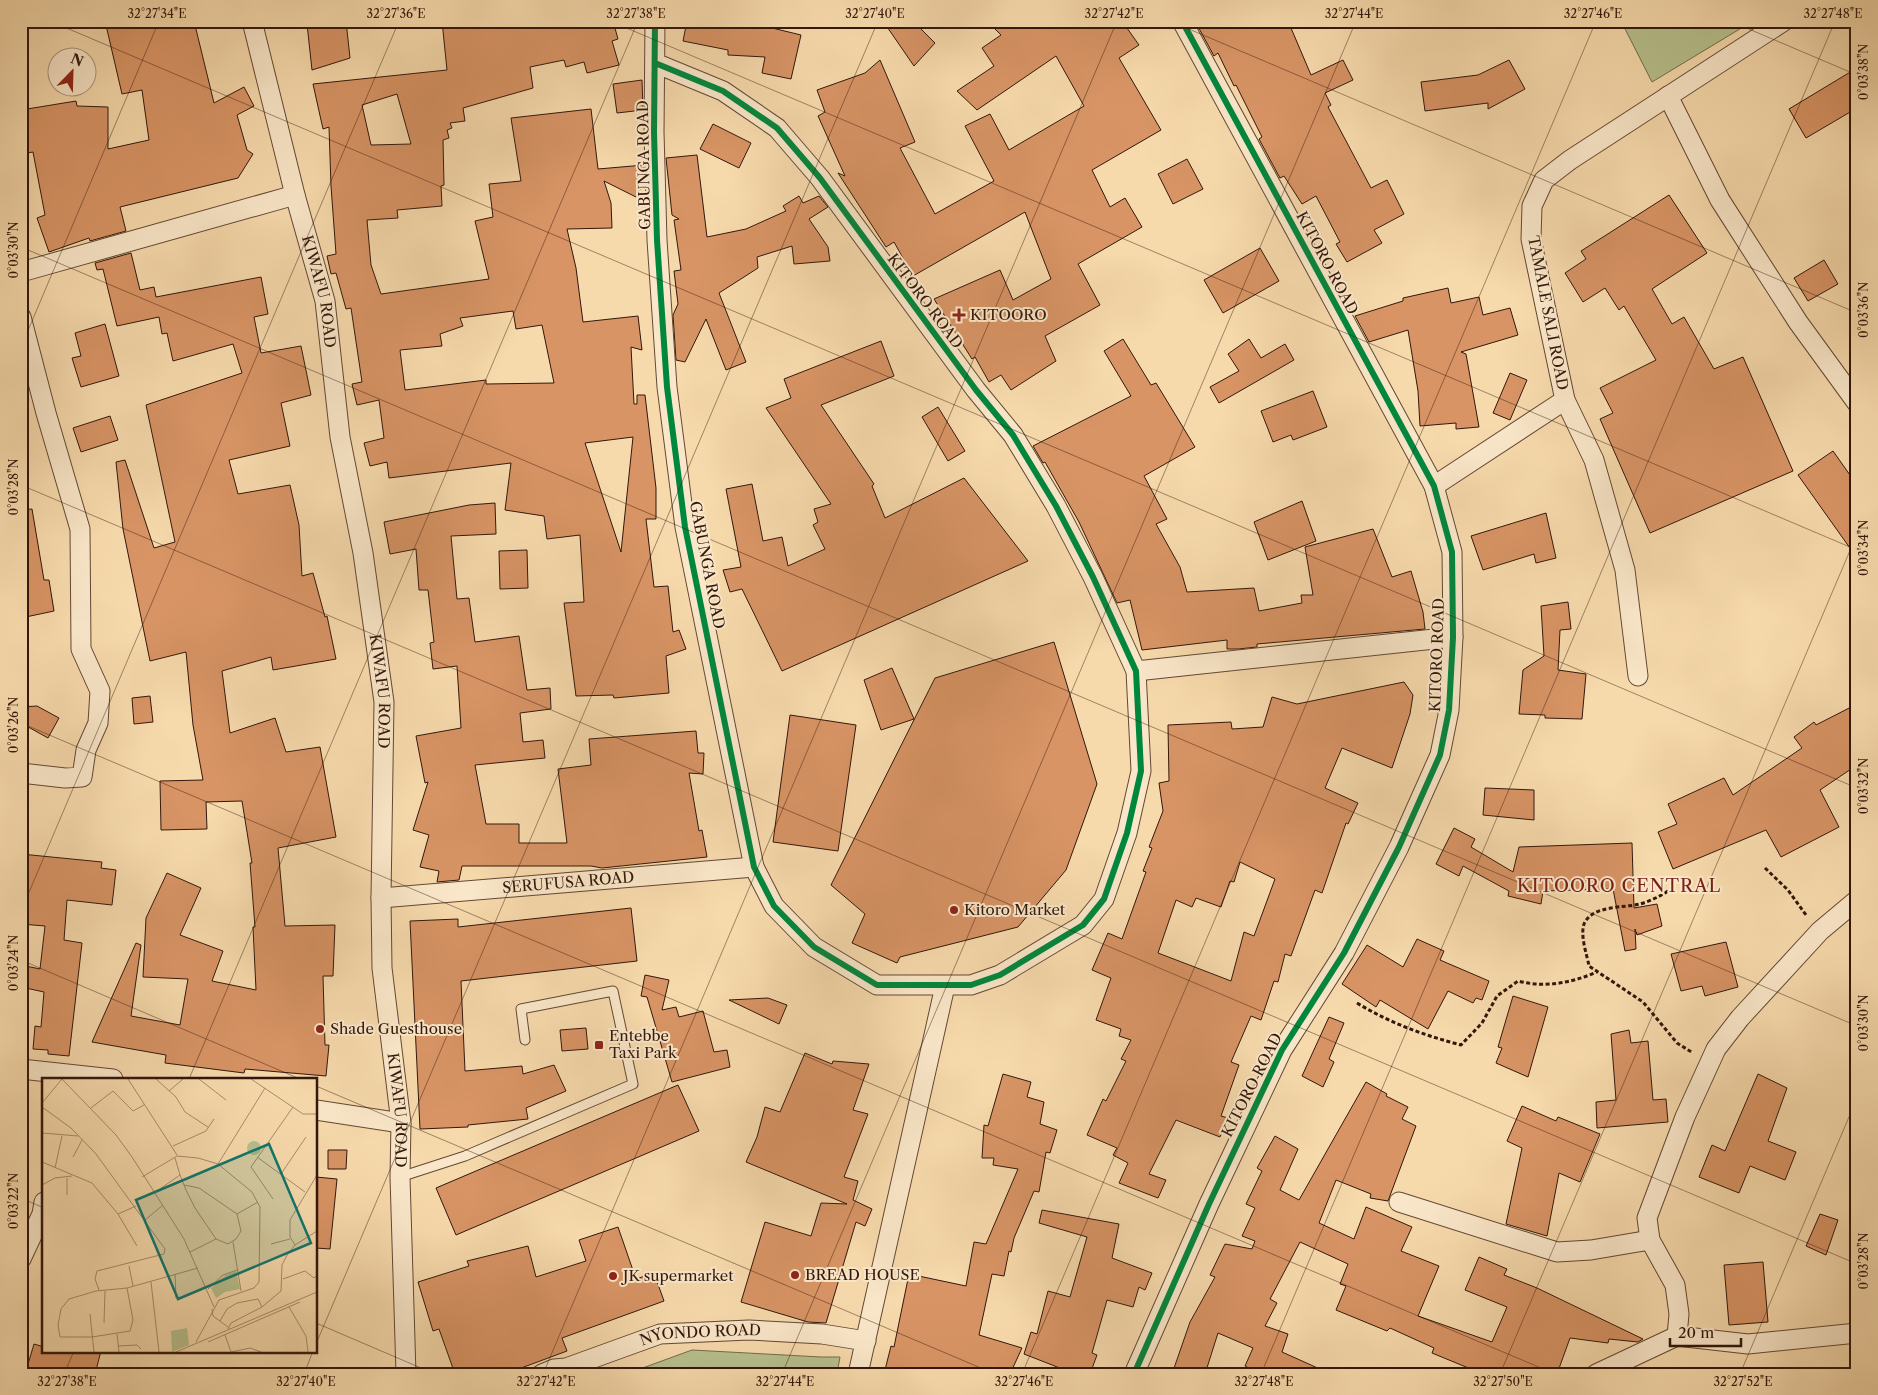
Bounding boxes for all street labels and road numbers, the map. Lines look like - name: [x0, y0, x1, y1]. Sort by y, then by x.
- street label: GABUNGA ROAD: [633, 100, 654, 230]
- street label: KITORO ROAD: [1292, 208, 1363, 318]
- street label: KIWAFU ROAD: [298, 233, 340, 349]
- street label: TAMALE SALI ROAD: [1524, 234, 1573, 392]
- street label: KITORO ROAD: [883, 249, 967, 352]
- street label: GABUNGA ROAD: [686, 499, 729, 630]
- street label: KITORO ROAD: [1425, 598, 1448, 712]
- street label: KIWAFU ROAD: [366, 633, 394, 749]
- street label: SERUFUSA ROAD: [502, 867, 635, 897]
- street label: KITORO ROAD: [1217, 1030, 1286, 1140]
- street label: KIWAFU ROAD: [383, 1052, 411, 1168]
- street label: NYONDO ROAD: [637, 1320, 761, 1350]

